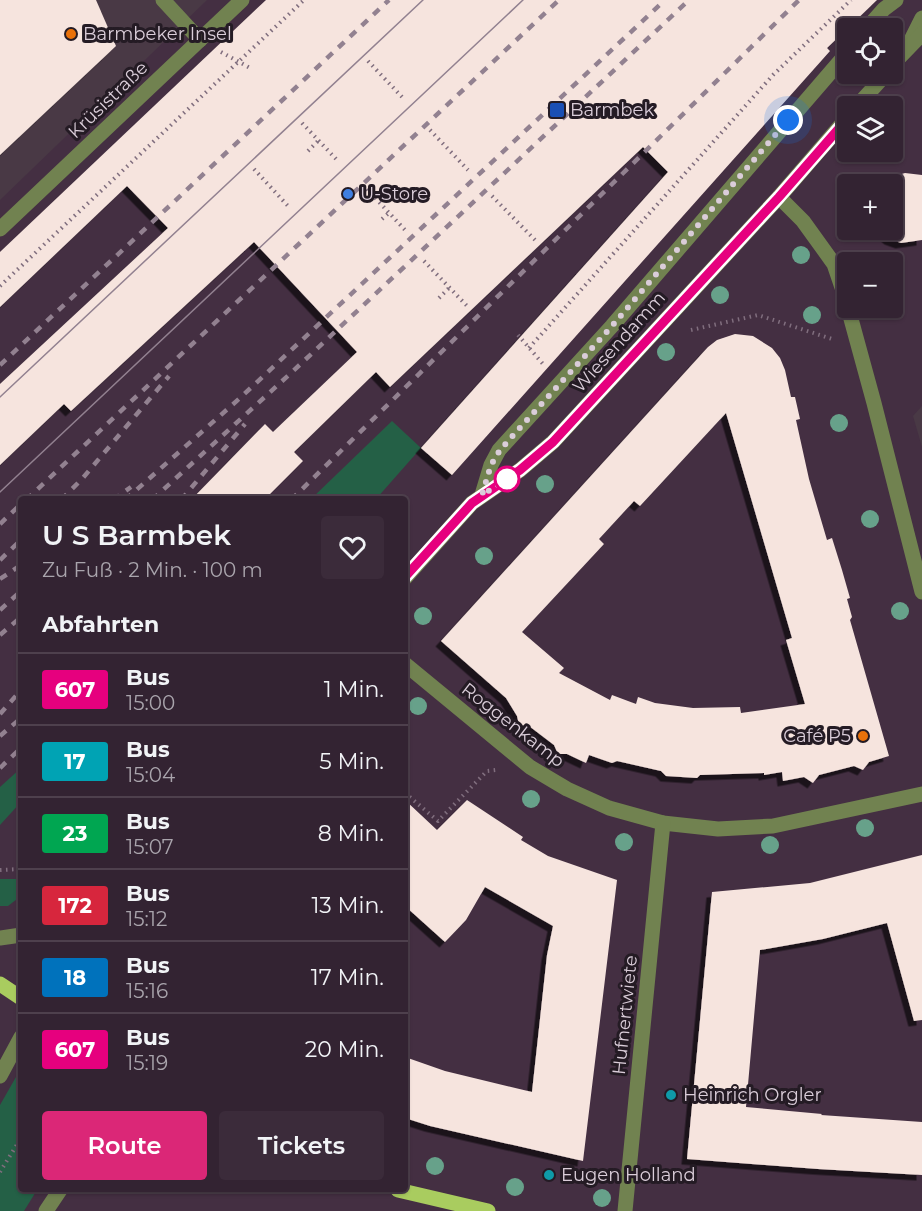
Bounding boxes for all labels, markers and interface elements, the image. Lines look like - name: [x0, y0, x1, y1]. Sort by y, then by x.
- map controls: [837, 18, 903, 318]
- button: locate: [837, 18, 903, 84]
- place label: Barmbeker Insel: [83, 23, 232, 45]
- marker: Barmbeker Insel: [64, 27, 78, 41]
- street label: Krüsistraße: [64, 57, 152, 143]
- button: layers: [837, 96, 903, 162]
- place label: Barmbek: [570, 99, 654, 121]
- marker: Barmbek: [548, 101, 566, 119]
- your location: [773, 105, 803, 135]
- button: +: [837, 174, 903, 240]
- place label: U-Store: [360, 183, 428, 205]
- marker: U-Store: [341, 187, 355, 201]
- button: −: [837, 252, 903, 318]
- street label: Wiesendamm: [568, 287, 670, 397]
- unlabelled marker: [494, 466, 520, 492]
- button: heart: [321, 516, 384, 579]
- text: U S Barmbek: [42, 518, 231, 552]
- text: Zu Fuß · 2 Min. · 100 m: [42, 558, 263, 582]
- text: Abfahrten: [42, 611, 159, 638]
- text: Bus: [126, 664, 170, 691]
- text: 1 Min.: [324, 676, 384, 703]
- text: 607: [55, 677, 95, 702]
- street label: Roggenkamp: [457, 678, 569, 772]
- text: 15:00: [126, 691, 175, 715]
- place label: Café P5: [783, 725, 851, 747]
- marker: Café P5: [856, 729, 870, 743]
- text: Bus: [126, 736, 170, 763]
- text: 5 Min.: [319, 748, 384, 775]
- text: 17: [64, 749, 86, 774]
- text: 15:04: [126, 763, 175, 787]
- text: Bus: [126, 808, 170, 835]
- text: 8 Min.: [318, 820, 384, 847]
- text: 23: [63, 821, 87, 846]
- text: 15:07: [126, 835, 174, 859]
- text: Bus: [126, 880, 170, 907]
- text: 13 Min.: [311, 892, 384, 919]
- text: 172: [58, 893, 92, 918]
- text: 15:12: [126, 907, 167, 931]
- text: Bus: [126, 952, 170, 979]
- street label: Hufnertwiete: [608, 954, 642, 1076]
- text: 17 Min.: [311, 964, 384, 991]
- text: 18: [64, 965, 86, 990]
- text: 15:16: [126, 979, 168, 1003]
- text: Bus: [126, 1024, 170, 1051]
- text: 20 Min.: [305, 1036, 384, 1063]
- text: 607: [55, 1037, 95, 1062]
- text: 15:19: [126, 1051, 168, 1075]
- place label: Heinrich Orgler: [683, 1084, 822, 1106]
- marker: Heinrich Orgler: [664, 1088, 678, 1102]
- button: Route: [42, 1111, 207, 1180]
- button: Tickets: [219, 1111, 384, 1180]
- place label: Eugen Holland: [561, 1164, 696, 1186]
- marker: Eugen Holland: [542, 1168, 556, 1182]

